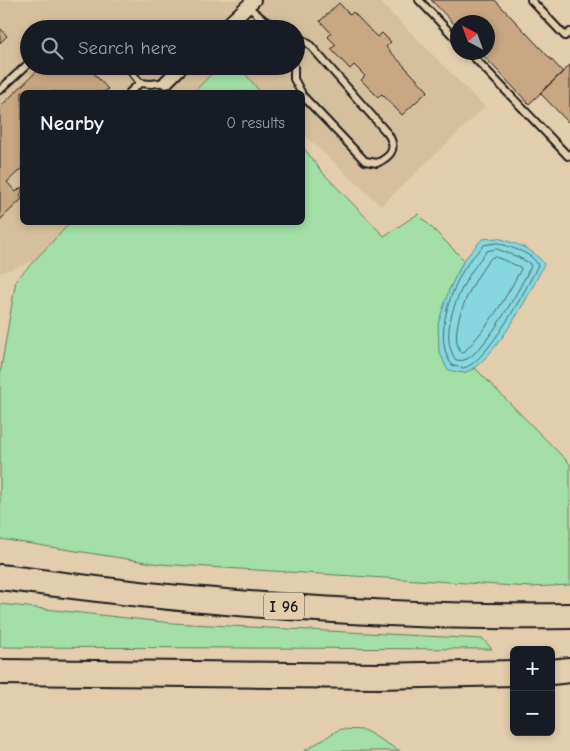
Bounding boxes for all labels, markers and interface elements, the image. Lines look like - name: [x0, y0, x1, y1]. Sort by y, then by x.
- north arrow: [450, 15, 495, 60]
- search box: [20, 20, 305, 75]
- icon: search: [38, 34, 66, 62]
- text: Search here: [78, 37, 177, 59]
- text: Nearby: [40, 111, 104, 135]
- text: 0 results: [226, 114, 285, 132]
- road number: I 96: [264, 592, 304, 620]
- map controls: [510, 646, 555, 736]
- button: +: [510, 646, 555, 691]
- button: −: [510, 691, 555, 736]

